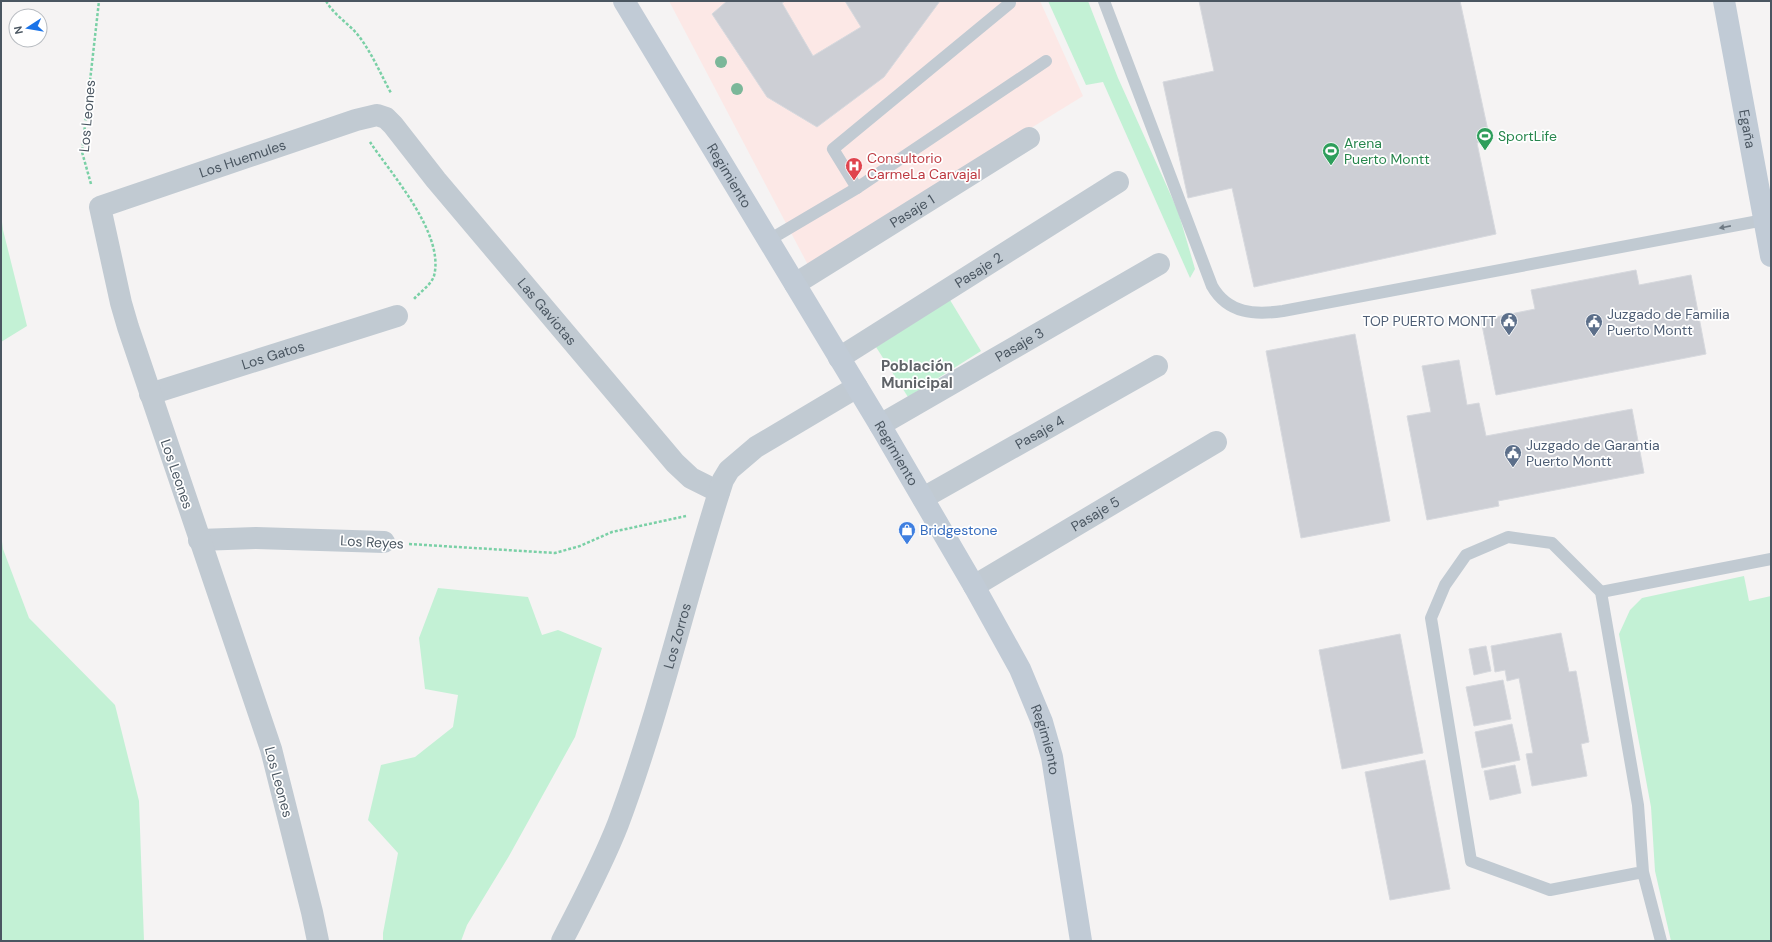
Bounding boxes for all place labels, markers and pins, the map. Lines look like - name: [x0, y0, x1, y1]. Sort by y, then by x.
- sports icon: SportLife: [1475, 126, 1495, 151]
- place label: SportLife: [1498, 127, 1557, 145]
- place label: Arena Puerto Montt: [1344, 134, 1430, 168]
- sports icon: Arena Puerto Montt: [1321, 141, 1341, 166]
- place label: Consultorio CarmeLa Carvajal: [867, 149, 981, 183]
- hospital icon: Consultorio CarmeLa Carvajal: [844, 156, 864, 181]
- place label: Juzgado de Familia Puerto Montt: [1607, 305, 1730, 339]
- public building icon: TOP PUERTO MONTT: [1499, 311, 1519, 336]
- place label: TOP PUERTO MONTT: [1363, 312, 1496, 330]
- public building icon: Juzgado de Familia Puerto Montt: [1584, 312, 1604, 337]
- place label: Juzgado de Garantia Puerto Montt: [1526, 436, 1660, 470]
- public building icon: Juzgado de Garantia Puerto Montt: [1503, 443, 1523, 468]
- shop icon: Bridgestone: [897, 520, 917, 545]
- place label: Bridgestone: [920, 521, 998, 539]

